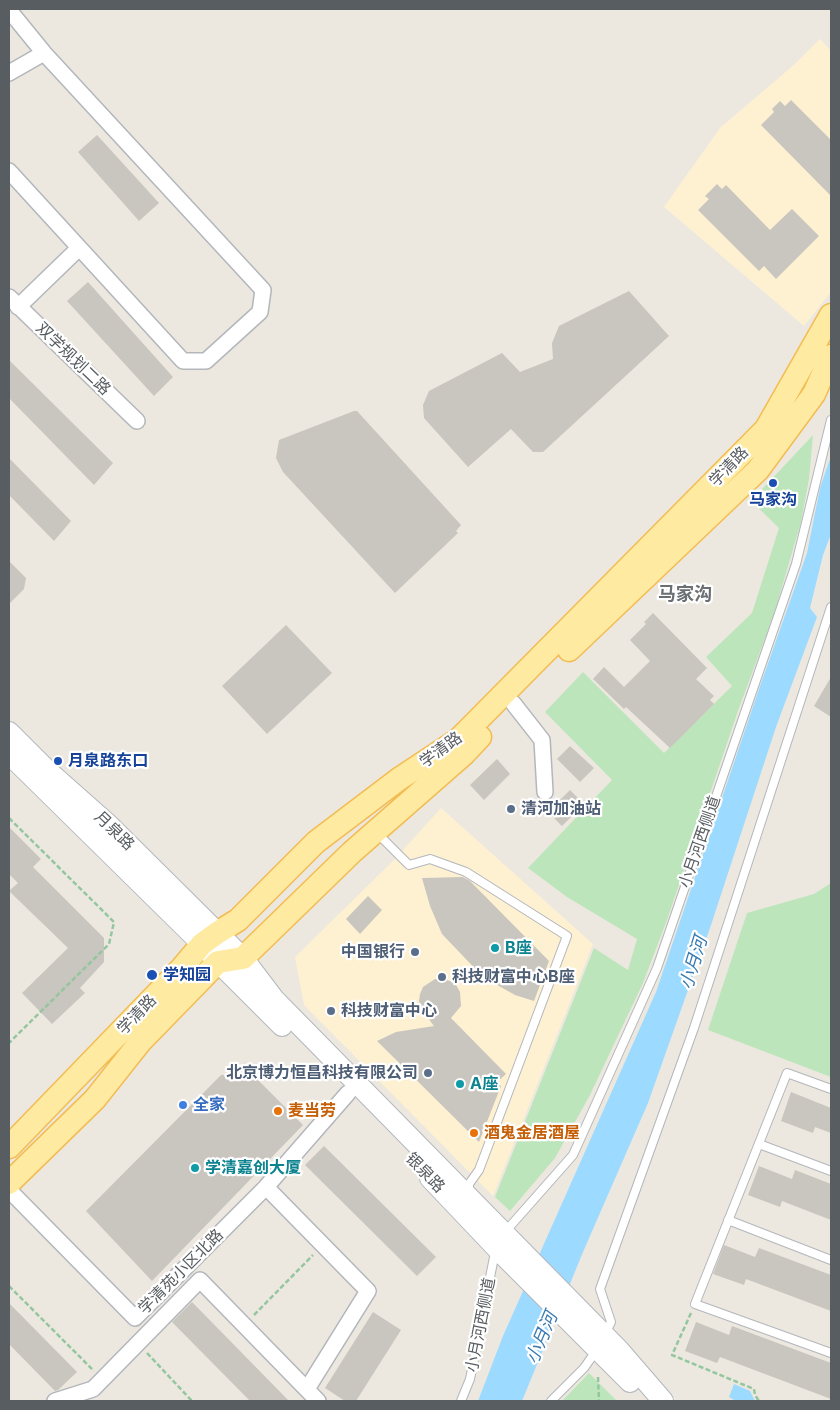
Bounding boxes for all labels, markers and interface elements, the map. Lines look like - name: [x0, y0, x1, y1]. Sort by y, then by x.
- street label: 双学规划二路: [32, 319, 114, 399]
- street label: 学清路: [705, 443, 753, 491]
- marker: 马家沟: [767, 477, 779, 489]
- place label: 马家沟: [749, 490, 797, 510]
- district label: 马家沟: [658, 584, 712, 606]
- street label: 学清路: [416, 728, 466, 772]
- place label: 月泉路东口: [68, 751, 148, 771]
- marker: 月泉路东口: [52, 755, 64, 767]
- street label: 小月河西侧道: [675, 793, 725, 891]
- place label: 清河加油站: [521, 799, 601, 819]
- marker: 清河加油站: [505, 803, 517, 815]
- street label: 月泉路: [90, 807, 138, 855]
- water label: 小月河: [676, 934, 712, 992]
- place label: B座: [505, 938, 532, 958]
- place label: 中国银行: [341, 942, 405, 962]
- marker: B座: [489, 942, 501, 954]
- marker: 中国银行: [409, 946, 421, 958]
- place label: 学知园: [163, 965, 211, 985]
- place label: 科技财富中心B座: [452, 967, 575, 987]
- marker: 学知园: [145, 968, 159, 982]
- marker: 科技财富中心B座: [436, 971, 448, 983]
- street label: 学清路: [113, 991, 161, 1039]
- place label: 科技财富中心: [341, 1001, 437, 1021]
- marker: 科技财富中心: [325, 1005, 337, 1017]
- place label: 北京博力恒昌科技有限公司: [226, 1063, 418, 1083]
- marker: 北京博力恒昌科技有限公司: [422, 1067, 434, 1079]
- place label: A座: [470, 1074, 498, 1094]
- marker: A座: [454, 1078, 466, 1090]
- place label: 全家: [193, 1095, 225, 1115]
- marker: 全家: [177, 1099, 189, 1111]
- place label: 麦当劳: [288, 1101, 336, 1121]
- marker: 麦当劳: [272, 1105, 284, 1117]
- place label: 酒鬼金居酒屋: [484, 1123, 580, 1143]
- marker: 酒鬼金居酒屋: [468, 1127, 480, 1139]
- street label: 银泉路: [401, 1149, 449, 1197]
- place label: 学清嘉创大厦: [205, 1158, 301, 1178]
- marker: 学清嘉创大厦: [189, 1162, 201, 1174]
- street label: 学清苑小区北路: [135, 1226, 227, 1318]
- street label: 小月河西侧道: [462, 1276, 500, 1374]
- water label: 小月河: [522, 1309, 562, 1367]

